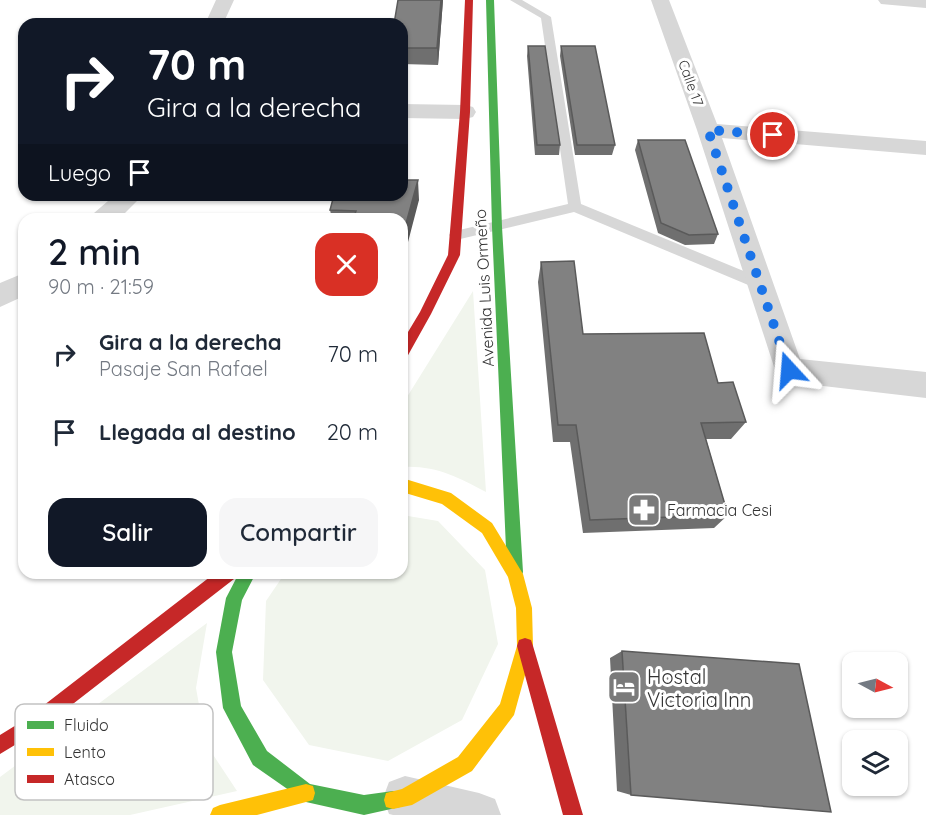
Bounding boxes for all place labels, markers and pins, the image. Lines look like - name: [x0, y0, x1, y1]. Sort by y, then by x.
- pin: [747, 109, 798, 160]
- pharmacy icon: Farmacia Cesi: [626, 492, 662, 528]
- place label: Farmacia Cesi: [667, 500, 772, 520]
- place label: Hostal Victoria Inn: [647, 664, 751, 712]
- hotel icon: Hostal Victoria Inn: [606, 669, 642, 705]

